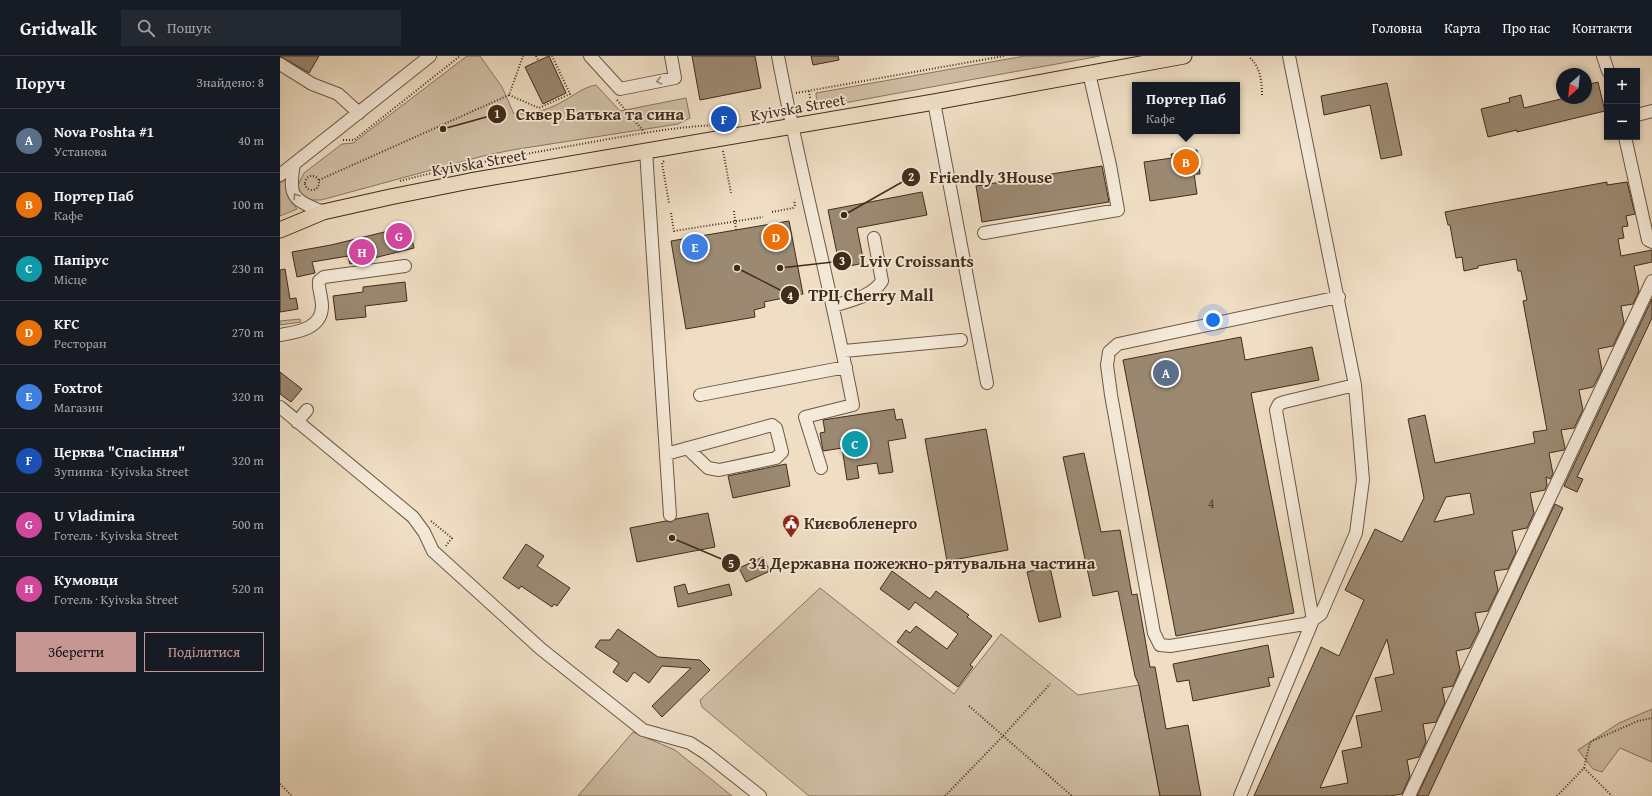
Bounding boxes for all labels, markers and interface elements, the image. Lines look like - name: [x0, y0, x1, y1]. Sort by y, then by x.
- search box: [121, 10, 401, 46]
- text: Gridwalk: [20, 14, 97, 42]
- icon: search: [135, 17, 157, 39]
- text: Пошук: [167, 17, 211, 38]
- text: Головна: [1372, 18, 1422, 38]
- text: Карта: [1444, 18, 1480, 38]
- text: Про нас: [1502, 18, 1550, 38]
- text: Контакти: [1572, 18, 1632, 38]
- north arrow: [1556, 68, 1592, 104]
- map controls: [1604, 68, 1640, 140]
- button: +: [1604, 68, 1640, 104]
- text: Поруч: [16, 70, 65, 95]
- text: Знайдено: 8: [196, 73, 264, 92]
- one-way arrow: [655, 77, 662, 85]
- popup: [1132, 82, 1240, 134]
- street label: Kyivska Street: [749, 87, 848, 127]
- text: Портер Паб: [1146, 88, 1226, 109]
- callout: Сквер Батька та сина: [487, 100, 692, 129]
- text: Сквер Батька та сина: [516, 101, 685, 126]
- pin: F: [711, 104, 737, 134]
- button: −: [1604, 104, 1640, 140]
- text: 1: [494, 105, 500, 122]
- text: Кафе: [1146, 109, 1175, 128]
- text: Nova Poshta #1: [54, 121, 154, 142]
- text: A: [25, 131, 33, 150]
- text: 40 m: [238, 131, 264, 150]
- text: Установа: [54, 142, 107, 161]
- street label: Kyivska Street: [430, 142, 529, 182]
- pin: B: [1173, 147, 1199, 177]
- callout: Friendly 3House: [901, 162, 1060, 191]
- text: Friendly 3House: [930, 164, 1052, 189]
- text: 2: [908, 168, 914, 185]
- text: Портер Паб: [54, 185, 134, 206]
- one-way arrow: [293, 193, 300, 200]
- text: B: [25, 195, 33, 214]
- text: 100 m: [232, 195, 264, 214]
- text: Кафе: [54, 206, 83, 225]
- pin: G: [386, 221, 412, 251]
- pin: D: [763, 222, 789, 252]
- pin: E: [682, 232, 708, 262]
- pin: H: [349, 237, 375, 267]
- callout: Lviv Croissants: [832, 247, 982, 276]
- text: Lviv Croissants: [860, 248, 974, 273]
- text: Папірус: [54, 249, 109, 270]
- text: 3: [839, 252, 845, 269]
- text: C: [25, 259, 33, 278]
- text: 230 m: [232, 259, 264, 278]
- text: Місце: [54, 270, 87, 289]
- callout: ТРЦ Cherry Mall: [780, 281, 941, 310]
- text: ТРЦ Cherry Mall: [808, 282, 934, 307]
- text: 4: [787, 287, 793, 304]
- your location: [1203, 310, 1223, 330]
- text: KFC: [54, 313, 80, 334]
- text: D: [25, 323, 33, 342]
- text: 270 m: [232, 323, 264, 342]
- text: Ресторан: [54, 334, 107, 353]
- pin: A: [1153, 358, 1179, 388]
- text: Foxtrot: [54, 377, 103, 398]
- text: E: [26, 387, 32, 406]
- text: 320 m: [232, 387, 264, 406]
- text: Магазин: [54, 398, 103, 417]
- pin: C: [842, 429, 868, 459]
- text: Церква "Спасіння": [54, 441, 185, 462]
- text: F: [26, 451, 32, 470]
- text: 320 m: [232, 451, 264, 470]
- text: Зупинка · Kyivska Street: [54, 462, 189, 481]
- house number: 4: [1208, 493, 1215, 513]
- text: U Vladimira: [54, 505, 135, 526]
- place label: Києвобленерго: [804, 511, 918, 535]
- public building icon: Києвобленерго: [781, 513, 801, 538]
- text: G: [25, 515, 33, 534]
- text: 500 m: [232, 515, 264, 534]
- text: Готель · Kyivska Street: [54, 526, 178, 545]
- callout: 34 Державна пожежно-рятувальна частина: [721, 549, 1104, 578]
- text: 34 Державна пожежно-рятувальна частина: [749, 550, 1096, 575]
- text: 5: [728, 555, 734, 572]
- text: Кумовци: [54, 569, 118, 590]
- text: H: [24, 579, 34, 598]
- text: 520 m: [232, 579, 264, 598]
- text: Готель · Kyivska Street: [54, 590, 178, 609]
- button: Зберегти: [16, 632, 136, 672]
- button: Поділитися: [144, 632, 264, 672]

